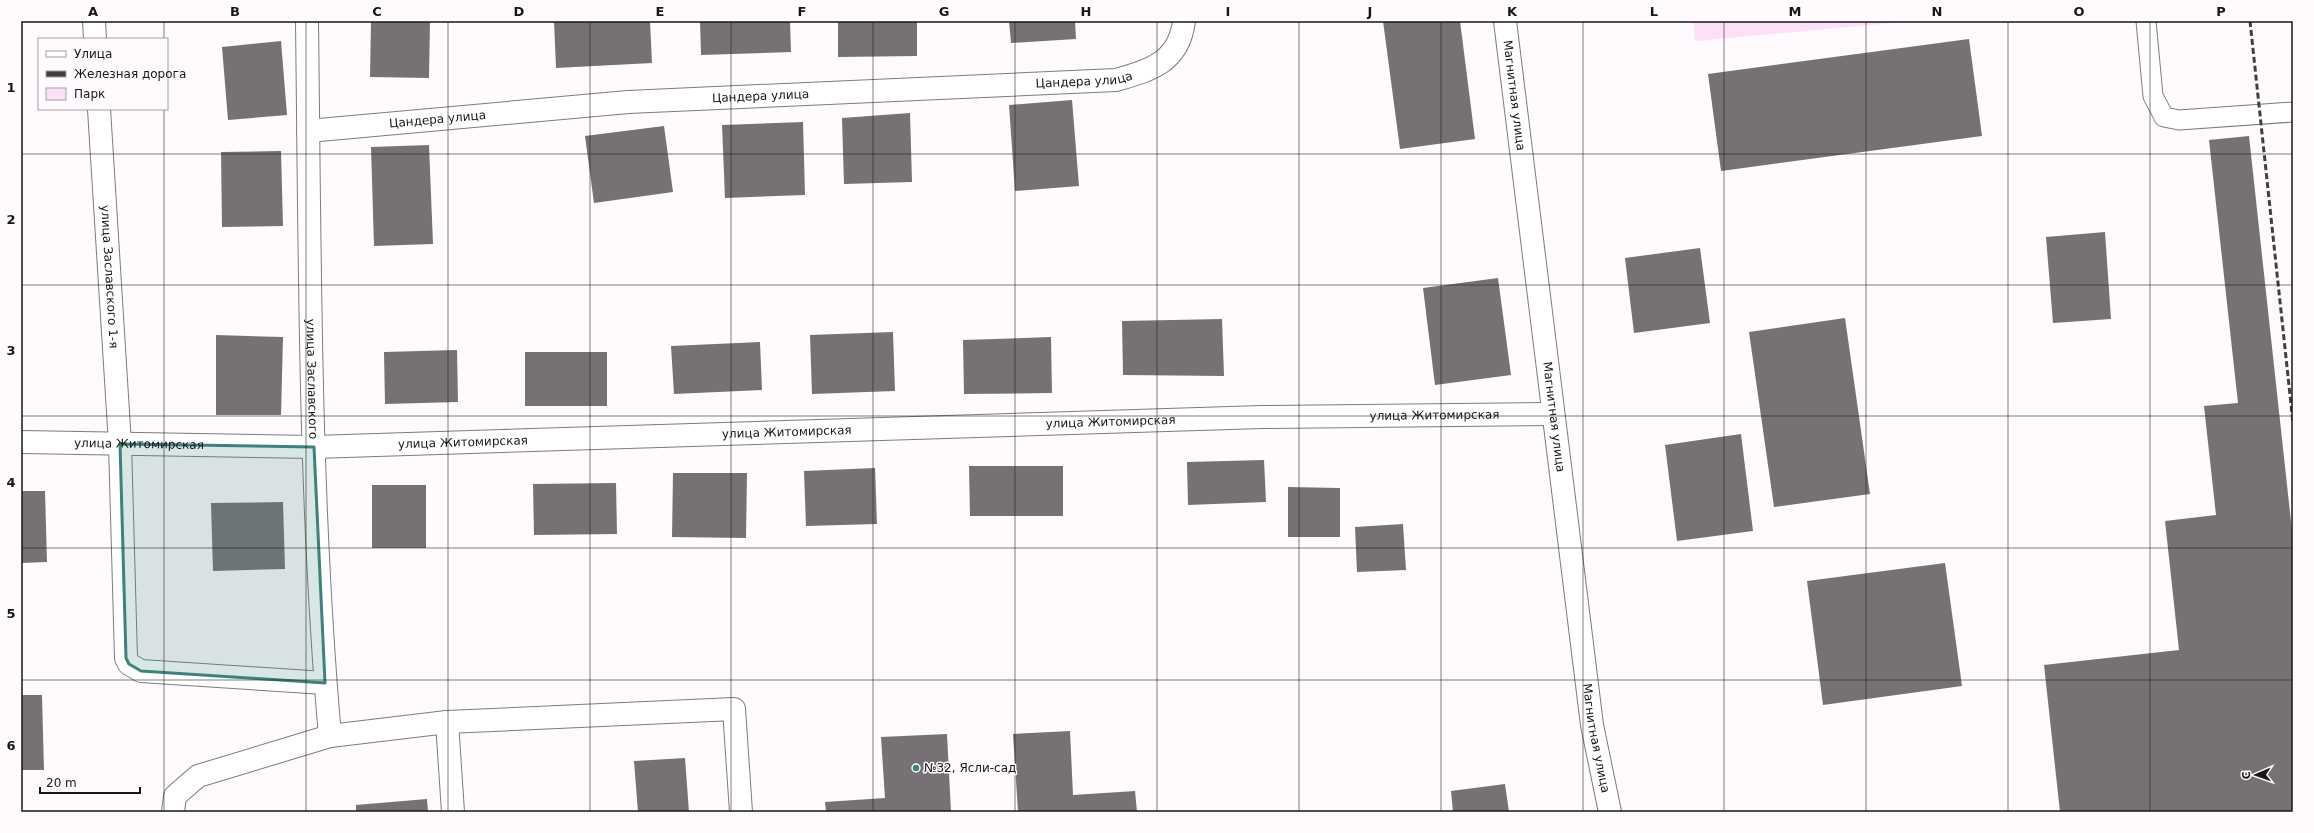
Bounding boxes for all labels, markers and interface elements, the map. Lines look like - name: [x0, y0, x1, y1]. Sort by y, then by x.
- text: A: [88, 4, 98, 19]
- text: B: [230, 4, 240, 19]
- text: C: [372, 4, 382, 19]
- text: D: [514, 4, 525, 19]
- text: E: [656, 4, 664, 19]
- text: F: [798, 4, 806, 19]
- text: G: [939, 4, 949, 19]
- text: H: [1081, 4, 1091, 19]
- text: I: [1226, 4, 1230, 19]
- text: J: [1367, 4, 1372, 19]
- text: K: [1507, 4, 1518, 19]
- text: L: [1650, 4, 1658, 19]
- text: M: [1789, 4, 1801, 19]
- text: N: [1932, 4, 1942, 19]
- text: O: [2073, 4, 2085, 19]
- text: P: [2216, 4, 2226, 19]
- legend: [38, 38, 168, 110]
- street label: Магнитная улица: [1500, 39, 1528, 151]
- text: Улица: [74, 47, 112, 61]
- text: Железная дорога: [74, 67, 186, 81]
- street label: Цандера улица: [1035, 69, 1134, 91]
- text: 1: [6, 80, 16, 95]
- text: Парк: [74, 87, 105, 101]
- street label: Цандера улица: [712, 87, 809, 105]
- street label: Цандера улица: [388, 108, 486, 131]
- street label: улица Заславского 1-я: [98, 205, 121, 349]
- text: 2: [6, 212, 16, 227]
- street label: улица Заславского: [304, 319, 320, 439]
- text: 3: [6, 343, 16, 358]
- street label: Магнитная улица: [1540, 361, 1568, 473]
- street label: улица Житомирская: [1369, 408, 1500, 423]
- street label: улица Житомирская: [1045, 413, 1176, 431]
- street label: улица Житомирская: [722, 423, 852, 441]
- street label: улица Житомирская: [398, 433, 528, 451]
- street label: улица Житомирская: [74, 436, 204, 452]
- text: 4: [6, 475, 16, 490]
- text: 5: [6, 606, 16, 621]
- street label: Магнитная улица: [1580, 683, 1613, 794]
- text: 6: [6, 738, 16, 753]
- north arrow: [2236, 755, 2276, 795]
- place label: №32, Ясли-сад: [924, 761, 1016, 775]
- marker: №32, Ясли-сад: [911, 763, 921, 773]
- scale bar: [40, 769, 140, 795]
- text: С: [2240, 771, 2253, 780]
- text: 20 m: [46, 776, 77, 790]

